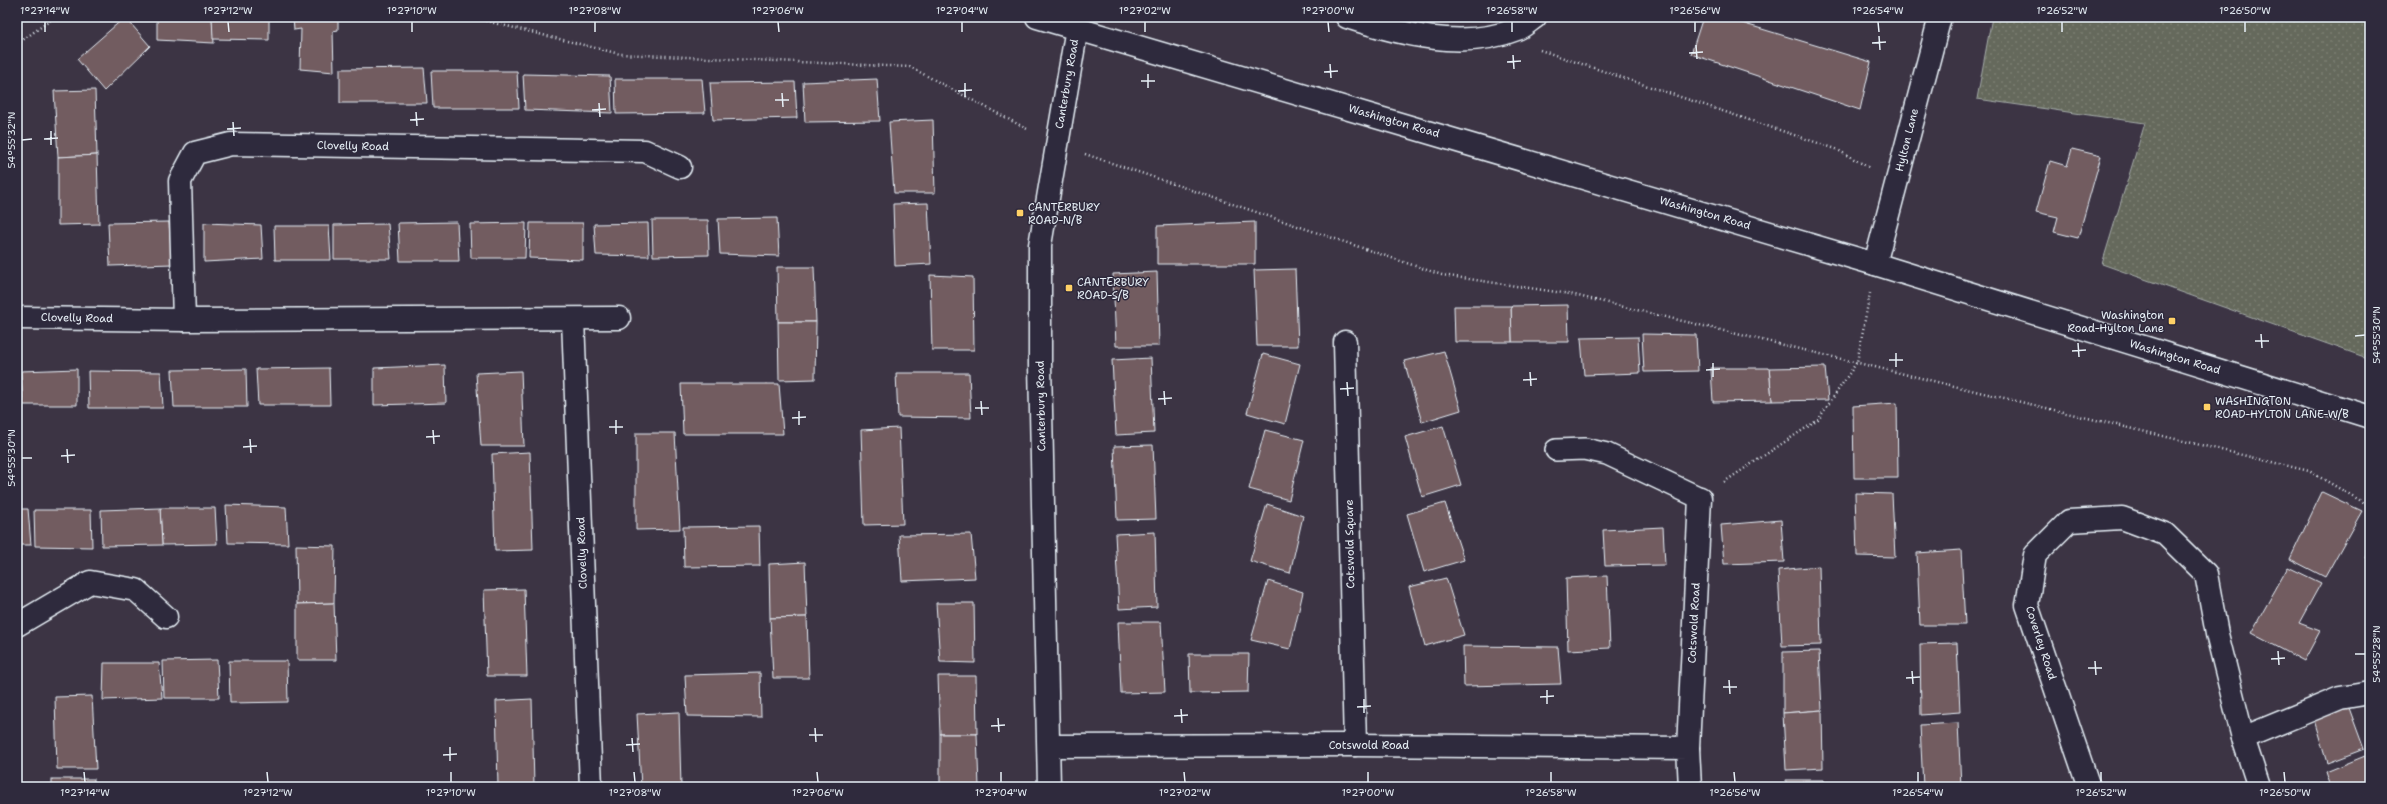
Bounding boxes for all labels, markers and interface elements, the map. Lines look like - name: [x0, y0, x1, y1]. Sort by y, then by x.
- text: 1°27'14"W: [20, 4, 70, 17]
- text: 1°27'12"W: [203, 4, 253, 17]
- text: 1°27'10"W: [387, 4, 437, 17]
- text: 1°27'08"W: [569, 4, 622, 17]
- text: 1°27'06"W: [752, 4, 804, 17]
- text: 1°27'04"W: [936, 4, 988, 17]
- text: 1°27'02"W: [1119, 4, 1171, 17]
- text: 1°27'00"W: [1302, 4, 1355, 17]
- text: 1°26'58"W: [1486, 4, 1538, 17]
- text: 1°26'56"W: [1670, 4, 1721, 17]
- text: 1°26'54"W: [1852, 4, 1904, 17]
- text: 1°26'52"W: [2036, 4, 2088, 17]
- text: 1°26'50"W: [2219, 4, 2271, 17]
- street label: Canterbury Road: [1052, 38, 1082, 130]
- street label: Washington Road: [1347, 101, 1441, 141]
- street label: Hylton Lane: [1892, 107, 1922, 173]
- text: 54°55'32"N: [5, 111, 18, 169]
- street label: Clovelly Road: [317, 138, 389, 154]
- street label: Washington Road: [1658, 193, 1752, 233]
- place label: CANTERBURY ROAD-N/B: [1028, 200, 1100, 228]
- marker: CANTERBURY ROAD-N/B: [1015, 208, 1025, 218]
- place label: CANTERBURY ROAD-S/B: [1077, 275, 1149, 303]
- marker: CANTERBURY ROAD-S/B: [1064, 283, 1074, 293]
- text: 54°55'30"N: [2370, 306, 2383, 364]
- place label: Washington Road-Hylton Lane: [2067, 308, 2164, 336]
- street label: Clovelly Road: [41, 310, 113, 326]
- marker: Washington Road-Hylton Lane: [2167, 316, 2177, 326]
- street label: Washington Road: [2128, 336, 2222, 378]
- street label: Canterbury Road: [1033, 360, 1049, 452]
- place label: WASHINGTON ROAD-HYLTON LANE-W/B: [2215, 394, 2349, 422]
- marker: WASHINGTON ROAD-HYLTON LANE-W/B: [2202, 402, 2212, 412]
- text: 54°55'30"N: [5, 429, 18, 487]
- street label: Cotswold Square: [1342, 499, 1358, 589]
- street label: Clovelly Road: [573, 517, 591, 589]
- street label: Cotswold Road: [1684, 582, 1704, 664]
- street label: Coverley Road: [2022, 604, 2060, 682]
- text: 54°55'28"N: [2370, 625, 2383, 683]
- street label: Cotswold Road: [1329, 738, 1409, 753]
- text: 1°27'14"W: [60, 786, 110, 799]
- text: 1°27'12"W: [243, 786, 293, 799]
- text: 1°27'10"W: [426, 786, 476, 799]
- text: 1°27'08"W: [609, 786, 662, 799]
- text: 1°27'06"W: [792, 786, 844, 799]
- text: 1°27'04"W: [975, 786, 1027, 799]
- text: 1°27'02"W: [1159, 786, 1211, 799]
- text: 1°27'00"W: [1342, 786, 1395, 799]
- text: 1°26'58"W: [1525, 786, 1577, 799]
- text: 1°26'56"W: [1710, 786, 1761, 799]
- text: 1°26'54"W: [1892, 786, 1944, 799]
- text: 1°26'52"W: [2075, 786, 2127, 799]
- text: 1°26'50"W: [2259, 786, 2311, 799]

